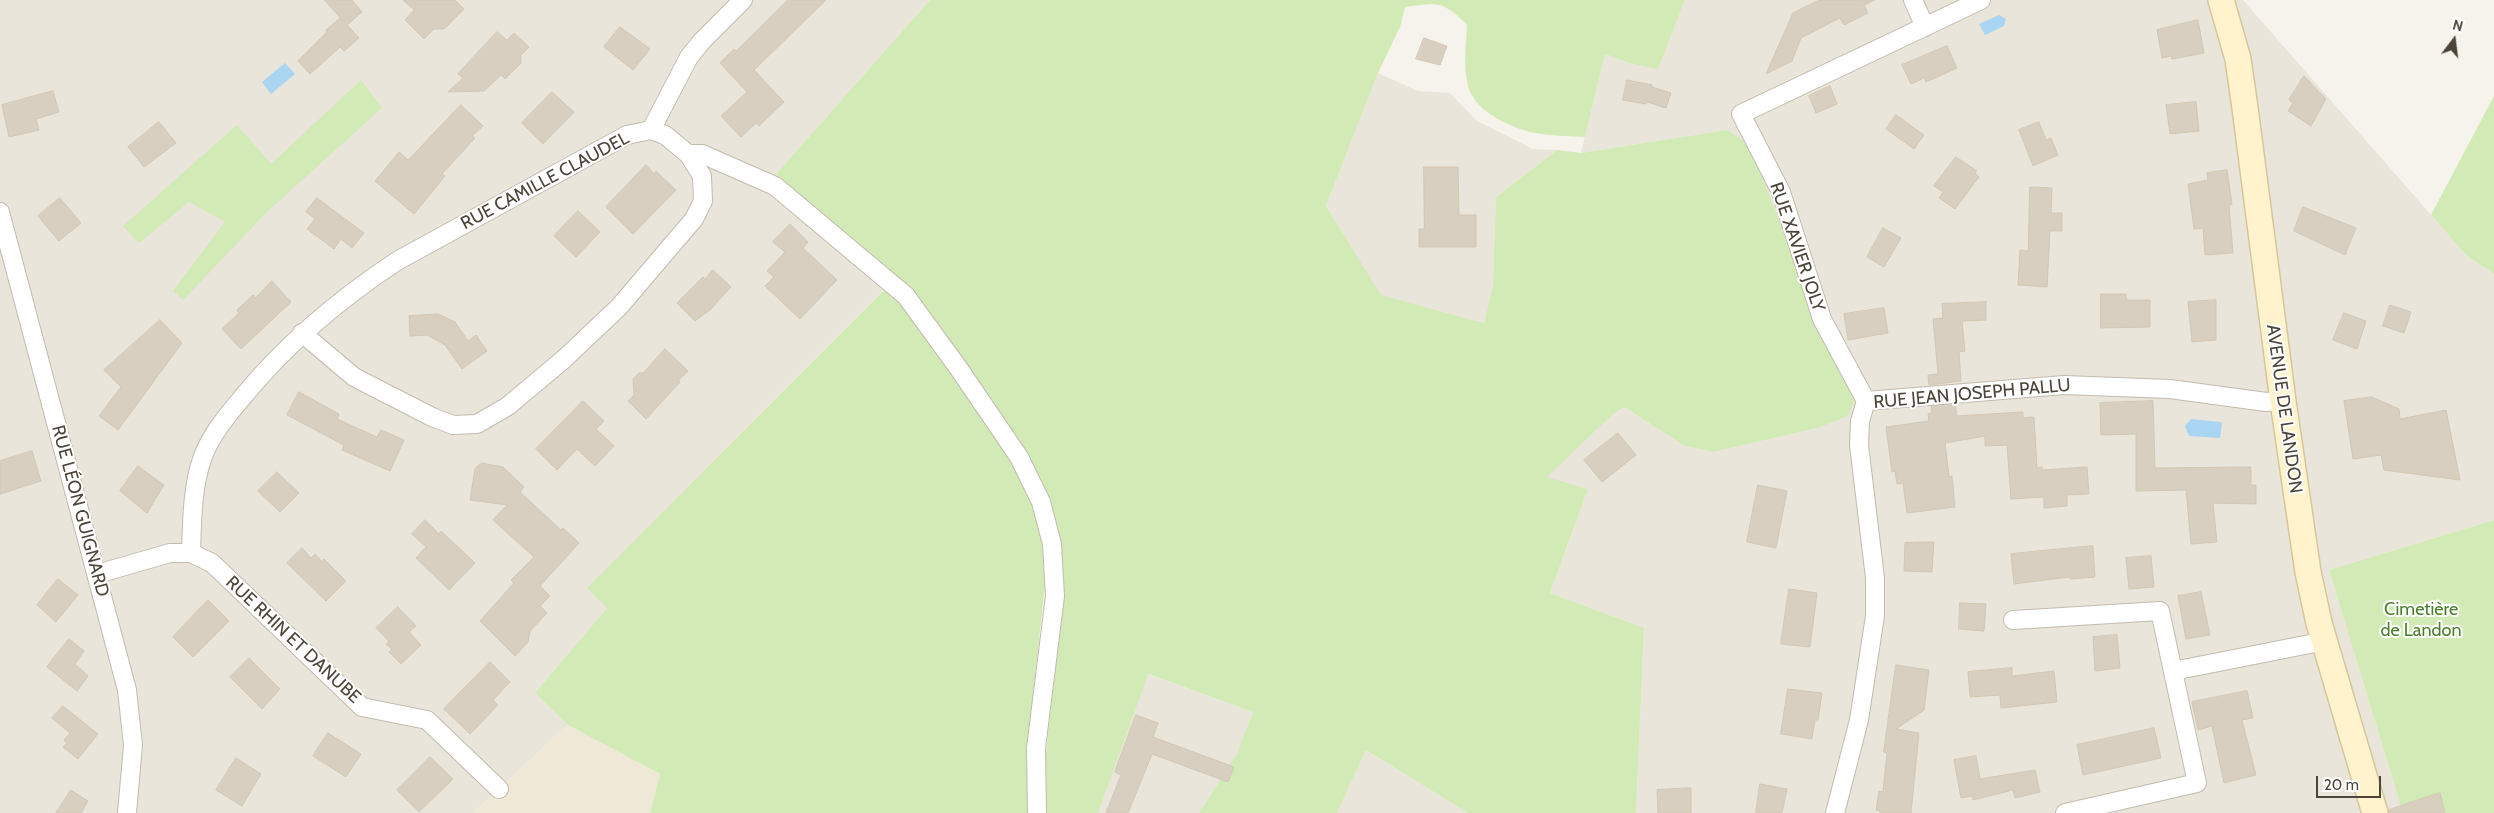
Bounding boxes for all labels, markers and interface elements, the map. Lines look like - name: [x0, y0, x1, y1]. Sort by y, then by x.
- north arrow: [2429, 15, 2479, 65]
- text: N: [2451, 16, 2465, 35]
- street label: RUE CAMILLE CLAUDEL: [457, 128, 633, 234]
- street label: RUE XAVIER JOLY: [1765, 180, 1829, 314]
- street label: AVENUE DE LANDON: [2261, 323, 2307, 495]
- street label: RUE JEAN JOSEPH PALLU: [1873, 375, 2071, 413]
- street label: RUE LÉON GUIGNARD: [47, 423, 113, 599]
- street label: RUE RHIN ET DANUBE: [221, 572, 365, 708]
- park label: Cimetière de Landon: [2381, 599, 2461, 642]
- scale bar: [2319, 766, 2384, 798]
- text: 20 m: [2324, 776, 2359, 794]

